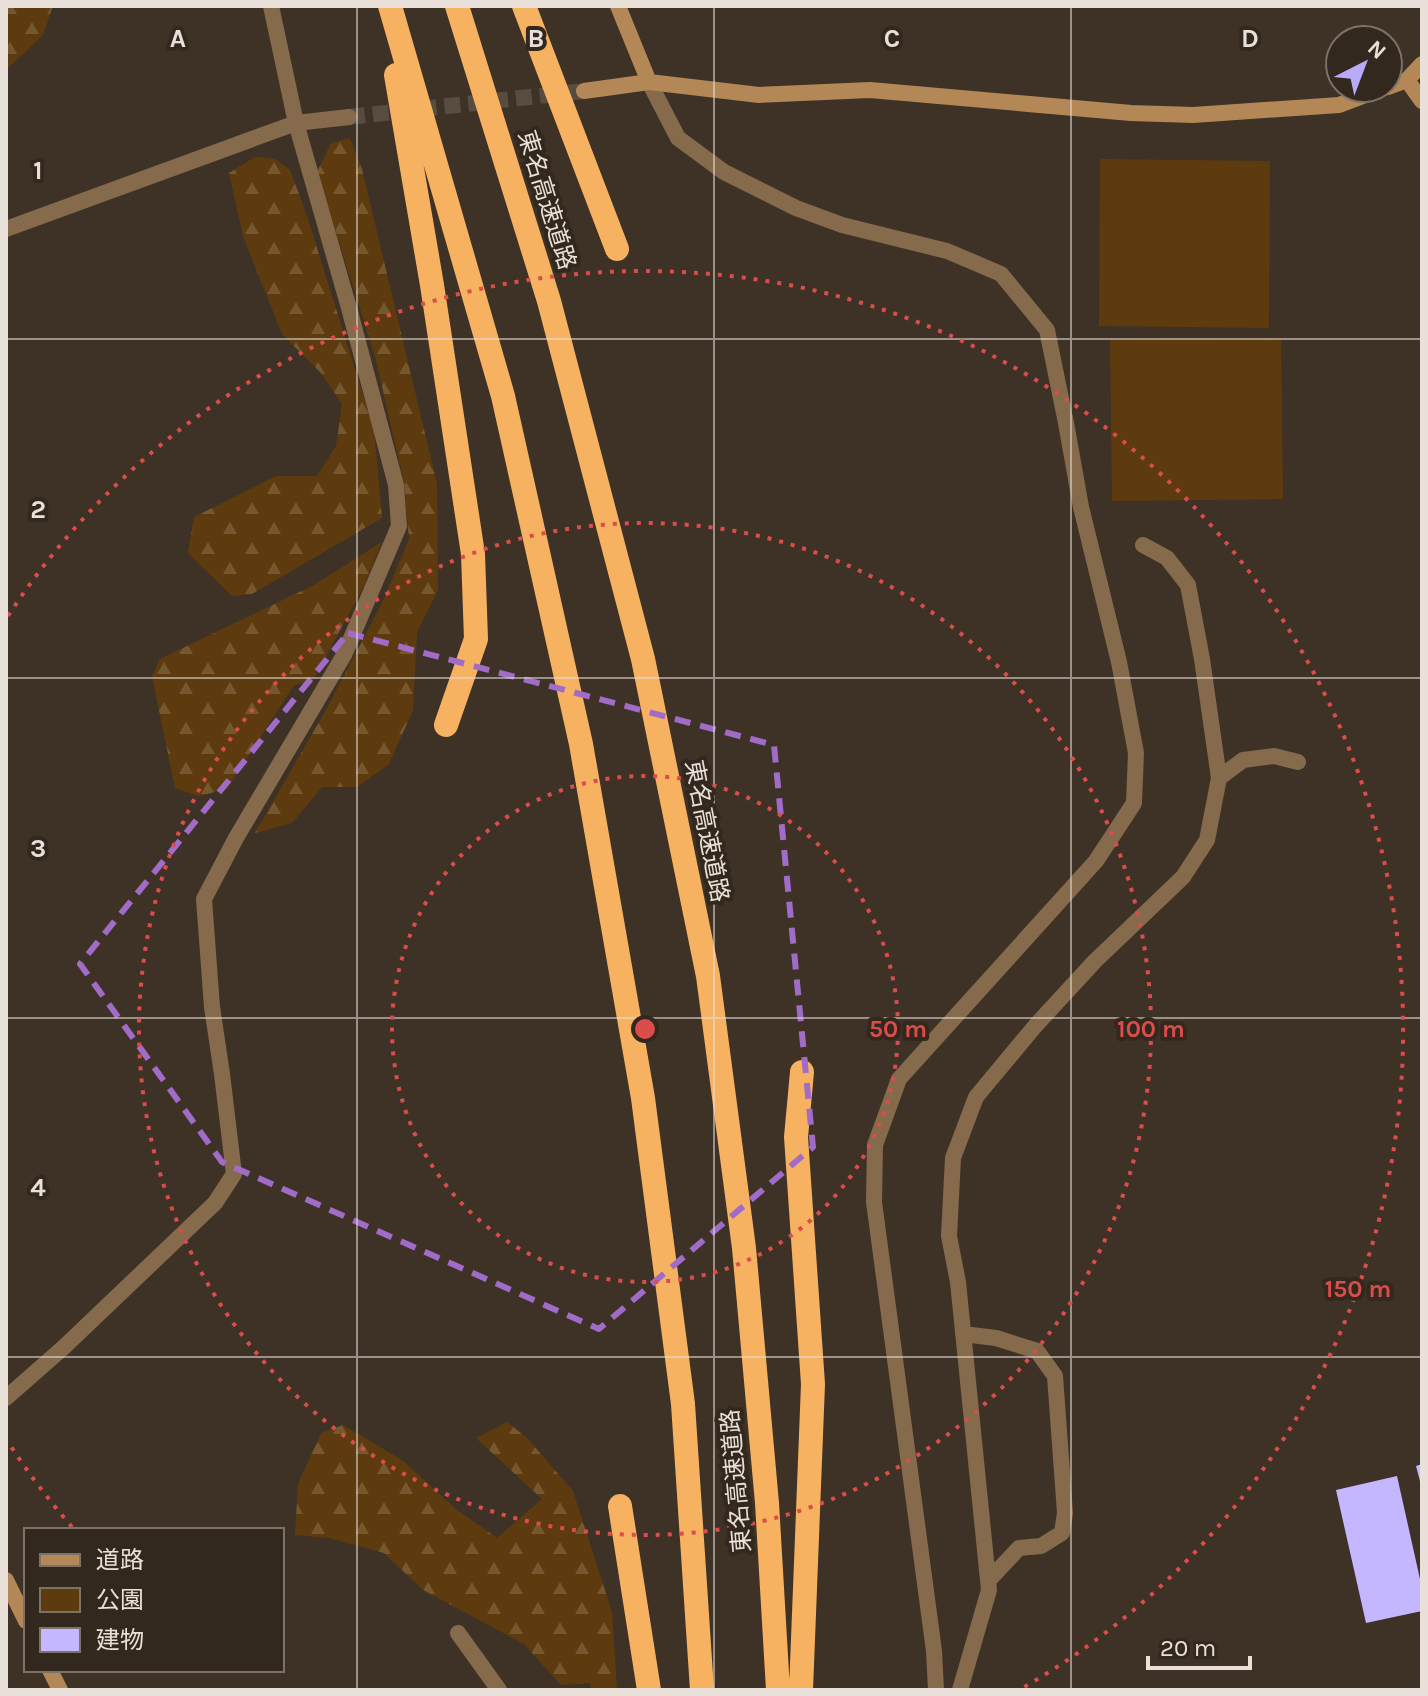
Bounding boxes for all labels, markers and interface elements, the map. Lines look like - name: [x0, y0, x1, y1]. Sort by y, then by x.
- text: A: [170, 23, 186, 54]
- text: B: [528, 23, 544, 54]
- text: C: [884, 23, 900, 54]
- text: D: [1241, 23, 1259, 54]
- north arrow: [1324, 24, 1404, 104]
- text: N: [1362, 35, 1391, 65]
- street label: 東名高速道路: [513, 127, 581, 273]
- text: 1: [33, 155, 43, 186]
- text: 2: [30, 494, 46, 525]
- street label: 東名高速道路: [680, 758, 734, 904]
- text: 3: [30, 833, 46, 864]
- centre of rings: [631, 1015, 659, 1043]
- text: 50 m: [869, 1015, 927, 1043]
- text: 100 m: [1117, 1015, 1185, 1043]
- text: 4: [30, 1172, 46, 1203]
- text: 150 m: [1325, 1275, 1391, 1303]
- street label: 東名高速道路: [716, 1408, 756, 1554]
- legend: [24, 1528, 284, 1672]
- text: 道路: [96, 1546, 144, 1574]
- text: 公園: [96, 1586, 144, 1614]
- scale bar: [1148, 1620, 1250, 1670]
- text: 建物: [96, 1626, 144, 1654]
- text: 20 m: [1160, 1634, 1216, 1662]

